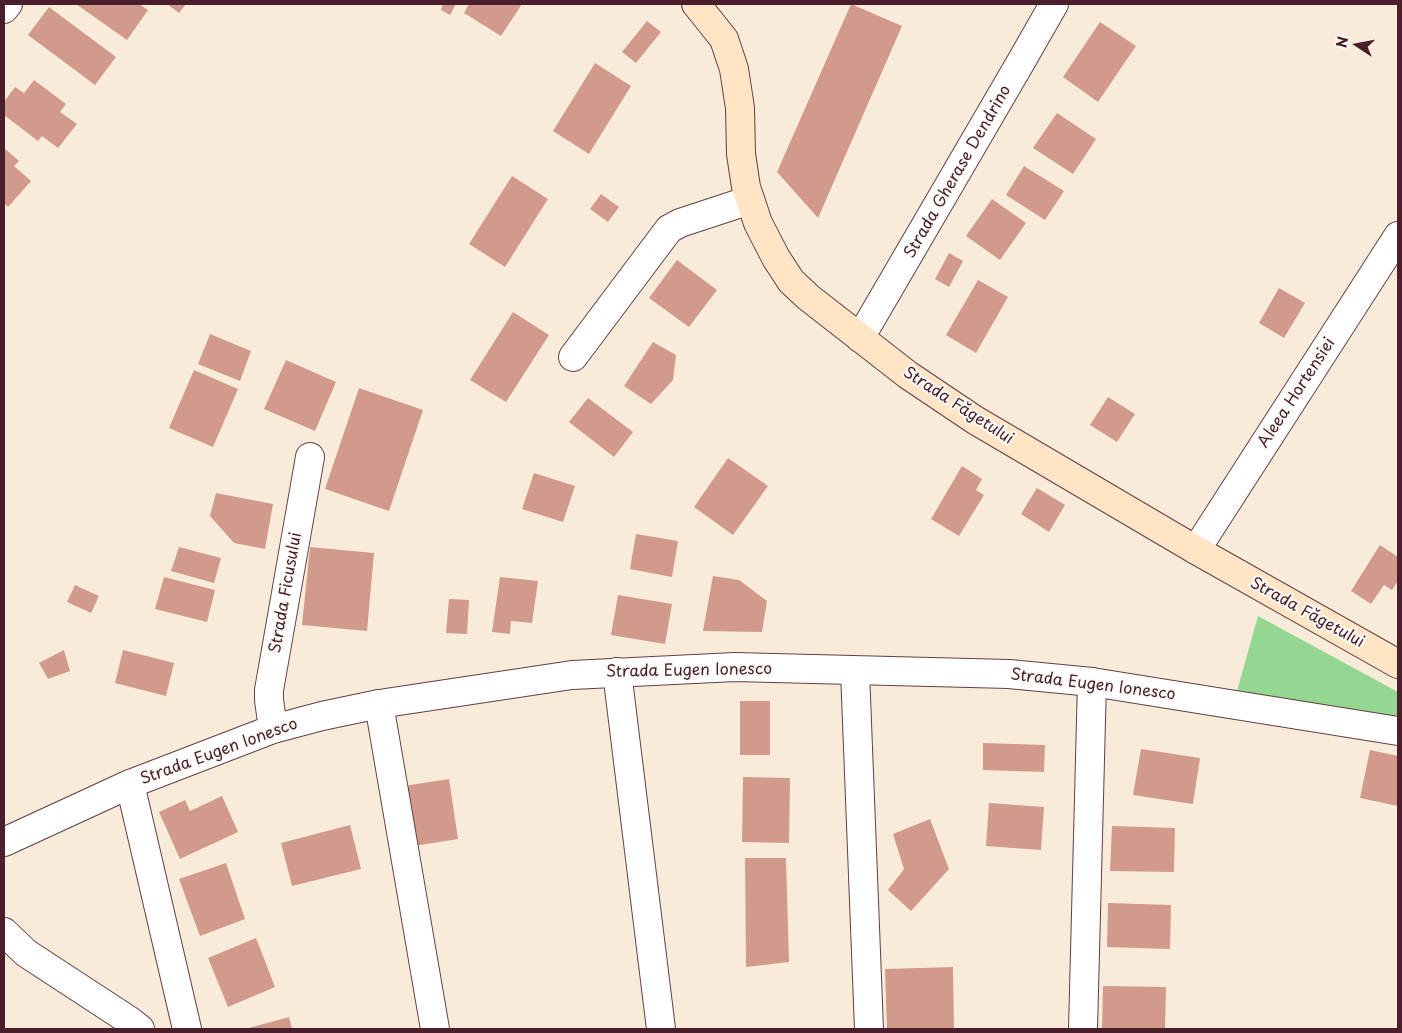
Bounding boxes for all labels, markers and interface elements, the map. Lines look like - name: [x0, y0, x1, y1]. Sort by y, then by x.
- north arrow: [1332, 20, 1382, 70]
- text: N: [1330, 35, 1353, 49]
- street label: Strada Gherase Dendrino: [901, 82, 1015, 262]
- street label: Aleea Hortensiei: [1254, 334, 1340, 452]
- street label: Strada Făgetului: [899, 363, 1017, 449]
- street label: Strada Ficusului: [266, 531, 306, 655]
- street label: Strada Făgetului: [1247, 574, 1367, 652]
- street label: Strada Eugen Ionesco: [606, 660, 772, 682]
- street label: Strada Eugen Ionesco: [1009, 665, 1177, 705]
- street label: Strada Eugen Ionesco: [138, 715, 300, 789]

